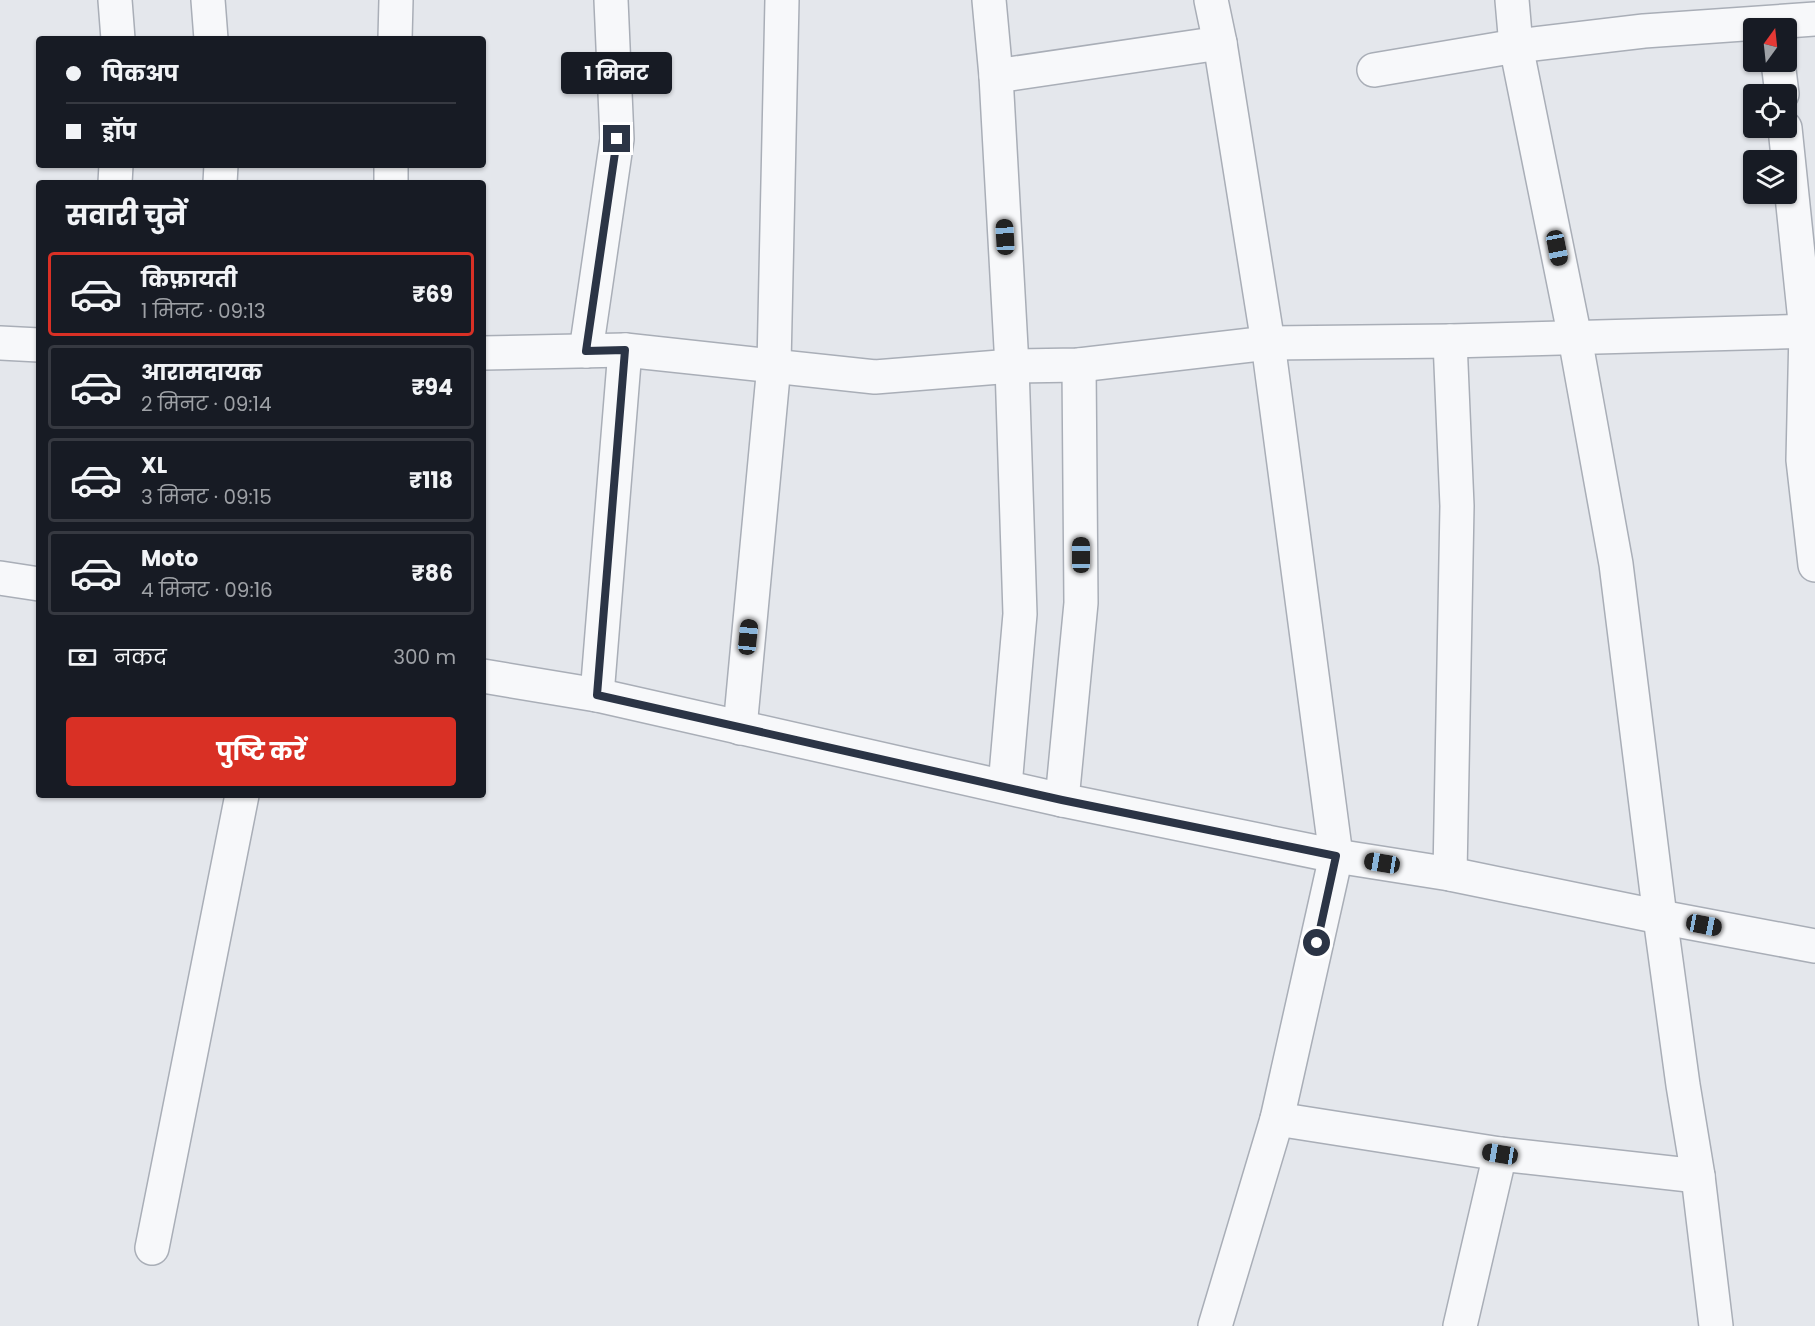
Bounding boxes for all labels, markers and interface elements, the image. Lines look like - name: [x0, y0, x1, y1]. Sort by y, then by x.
- north arrow: [1743, 18, 1797, 72]
- map controls: [1743, 18, 1797, 204]
- callout: 1 मिनट: [562, 52, 672, 94]
- text: पिकअप: [102, 58, 179, 89]
- text: 1 मिनट: [584, 59, 649, 87]
- button: locate: [1743, 84, 1797, 138]
- text: ड्रॉप: [102, 116, 136, 147]
- route end: [603, 125, 630, 152]
- button: layers: [1743, 150, 1797, 204]
- text: सवारी चुनें: [66, 197, 186, 234]
- car: [995, 219, 1015, 255]
- car: [1545, 229, 1569, 267]
- text: किफ़ायती: [141, 264, 237, 295]
- icon: car: [69, 267, 123, 321]
- text: ₹69: [412, 279, 453, 310]
- text: 1 मिनट · 09:13: [141, 297, 266, 325]
- text: आरामदायक: [141, 357, 262, 388]
- icon: car: [69, 360, 123, 414]
- text: ₹94: [411, 372, 453, 403]
- text: 2 मिनट · 09:14: [141, 390, 272, 418]
- text: XL: [141, 450, 167, 481]
- icon: car: [69, 453, 123, 507]
- text: ₹118: [409, 465, 453, 496]
- text: 3 मिनट · 09:15: [141, 483, 272, 511]
- car: [1072, 537, 1090, 573]
- text: Moto: [141, 543, 198, 574]
- icon: car: [69, 546, 123, 600]
- text: ₹86: [412, 558, 453, 589]
- text: 4 मिनट · 09:16: [141, 576, 273, 604]
- car: [737, 618, 759, 656]
- icon: cash: [66, 641, 99, 674]
- text: नकद: [114, 642, 167, 673]
- text: 300 m: [393, 643, 456, 671]
- button: पुष्टि करें: [66, 717, 456, 786]
- car: [1363, 851, 1401, 875]
- car: [1685, 913, 1723, 937]
- route start: [1303, 929, 1330, 956]
- car: [1481, 1142, 1519, 1166]

